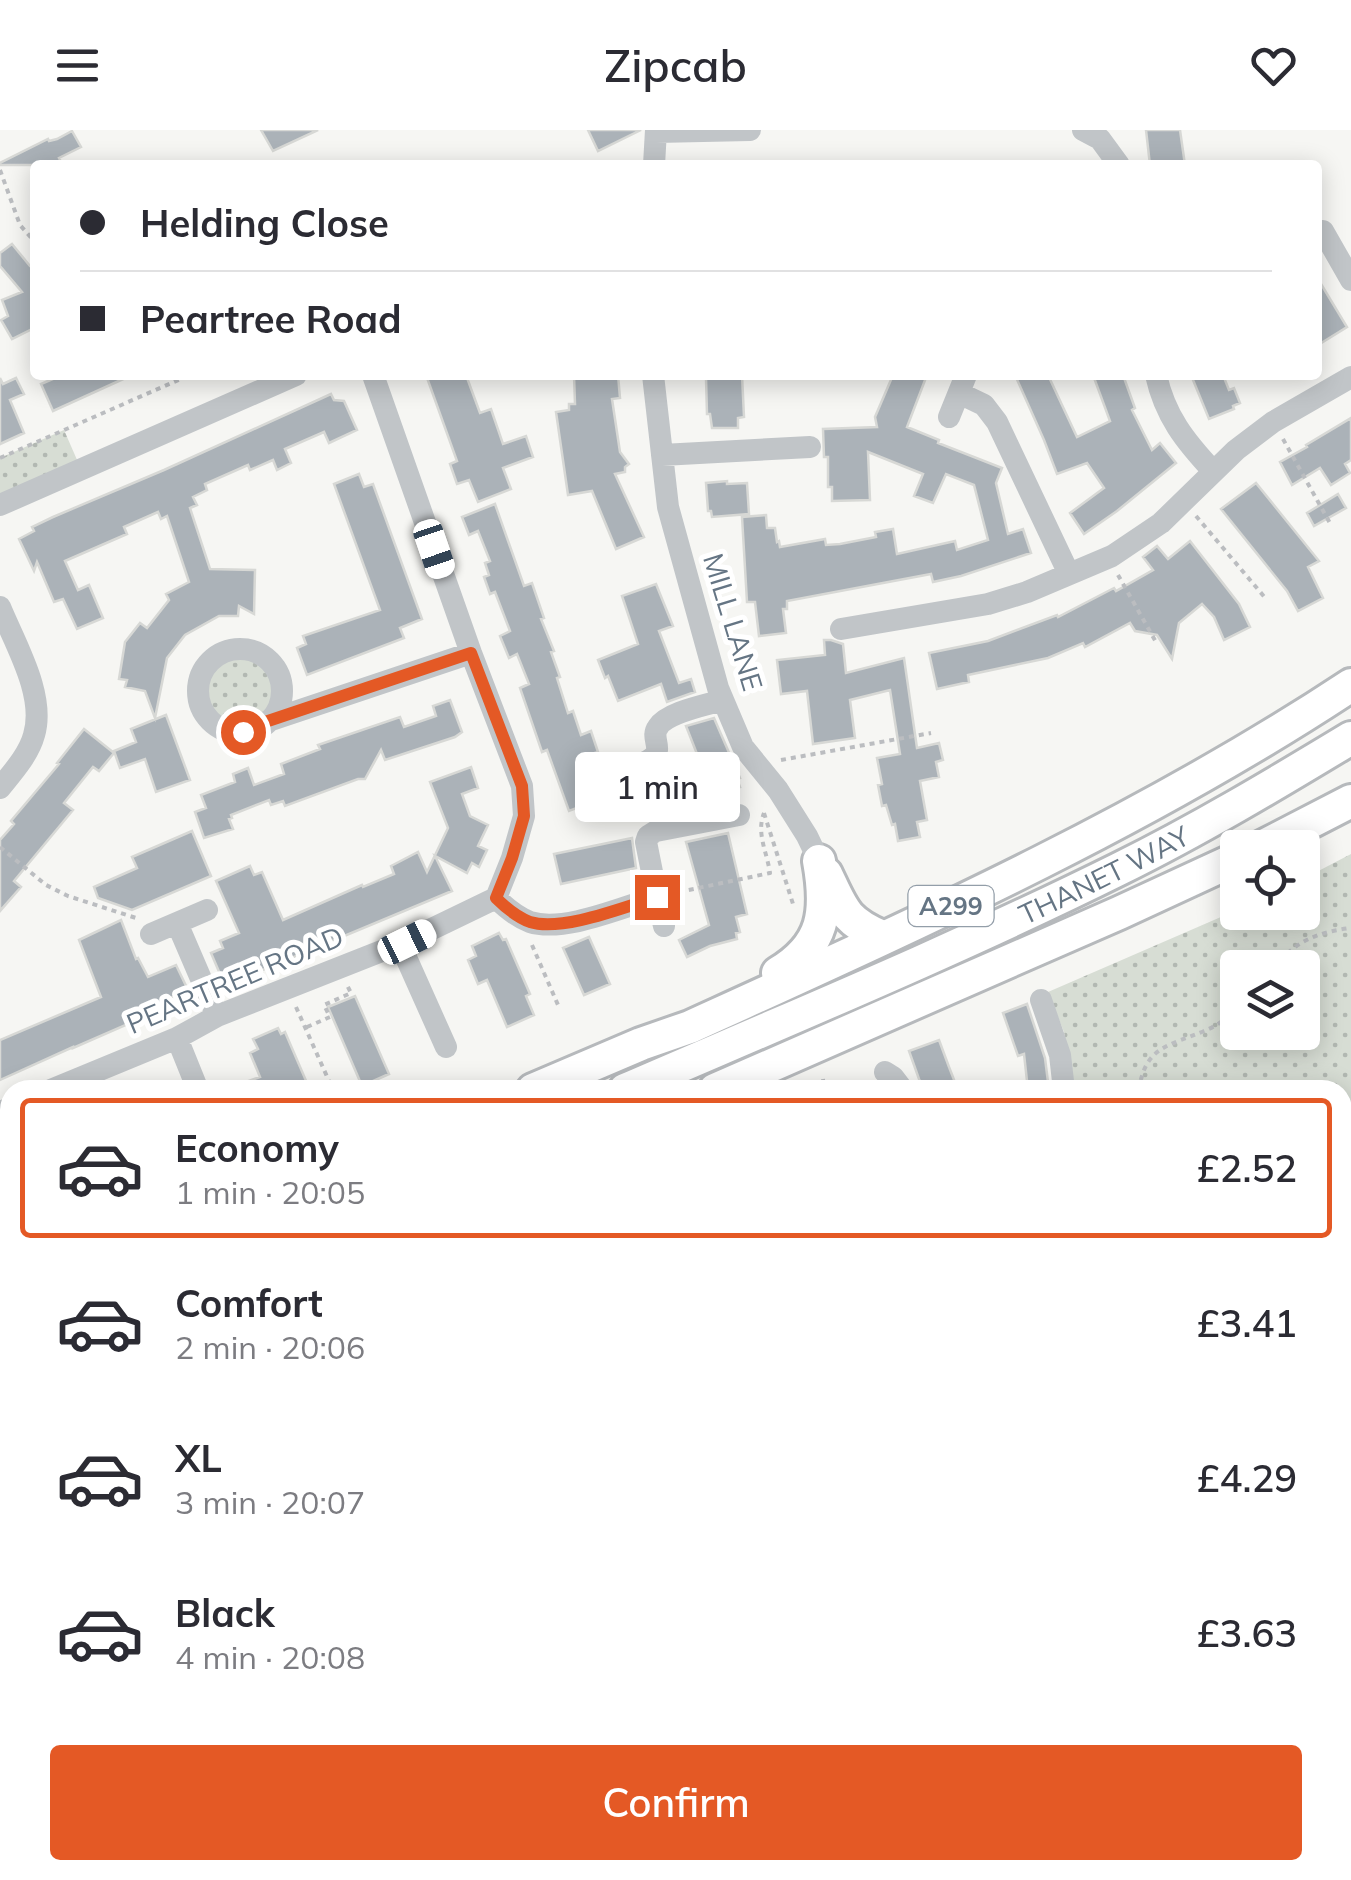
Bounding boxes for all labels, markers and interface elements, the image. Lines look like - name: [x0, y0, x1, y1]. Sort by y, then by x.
- text: Zipcab: [604, 37, 747, 93]
- icon: menu: [50, 38, 105, 93]
- icon: heart: [1246, 38, 1301, 93]
- text: Helding Close: [140, 199, 389, 247]
- text: Peartree Road: [140, 295, 402, 343]
- car: [410, 516, 458, 582]
- street label: MILL LANE: [696, 549, 771, 695]
- route start: [221, 710, 266, 755]
- callout: 1 min: [574, 752, 740, 822]
- text: 1 min: [616, 767, 699, 807]
- street label: THANET WAY: [1013, 817, 1196, 932]
- map controls: [1220, 830, 1320, 1050]
- button: locate: [1220, 830, 1320, 930]
- route end: [635, 875, 680, 920]
- road number: A299: [908, 886, 994, 926]
- car: [373, 915, 441, 969]
- street label: PEARTREE ROAD: [121, 918, 349, 1041]
- button: layers: [1220, 950, 1320, 1050]
- icon: car: [55, 1123, 145, 1213]
- text: Economy: [175, 1124, 339, 1172]
- text: £2.52: [1197, 1144, 1297, 1192]
- text: 1 min · 20:05: [175, 1172, 365, 1212]
- icon: car: [55, 1278, 145, 1368]
- text: Comfort: [175, 1279, 323, 1327]
- text: £3.41: [1197, 1299, 1297, 1347]
- text: 2 min · 20:06: [175, 1327, 365, 1367]
- icon: car: [55, 1433, 145, 1523]
- text: XL: [175, 1434, 222, 1482]
- text: £4.29: [1197, 1454, 1297, 1502]
- text: 3 min · 20:07: [175, 1482, 365, 1522]
- icon: car: [55, 1588, 145, 1678]
- text: Black: [175, 1589, 275, 1637]
- text: £3.63: [1197, 1609, 1297, 1657]
- text: 4 min · 20:08: [175, 1637, 365, 1677]
- button: Confirm: [50, 1745, 1302, 1860]

